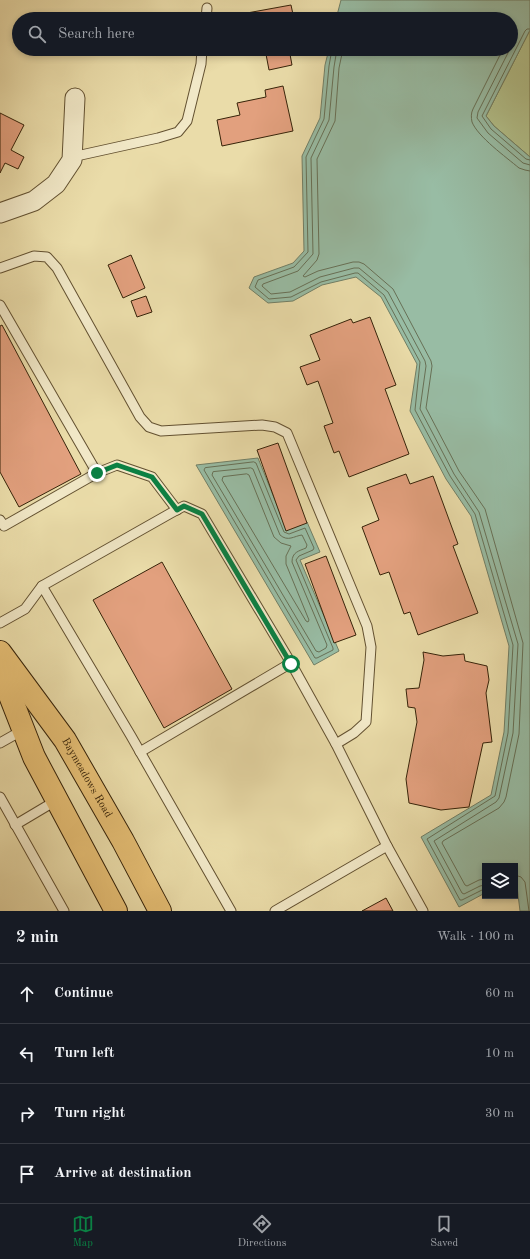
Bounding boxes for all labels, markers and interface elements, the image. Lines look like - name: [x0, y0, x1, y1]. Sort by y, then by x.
- search box: [12, 12, 518, 56]
- icon: search: [26, 23, 48, 45]
- text: Search here: [58, 27, 135, 42]
- route end: [88, 464, 106, 482]
- route start: [282, 655, 300, 673]
- street label: Baymeadows Road: [60, 736, 114, 820]
- map controls: [482, 863, 518, 899]
- button: layers: [482, 863, 518, 899]
- text: 2 min: [16, 929, 59, 946]
- text: Walk · 100 m: [437, 930, 514, 943]
- icon: ahead: [16, 983, 38, 1005]
- text: Continue: [54, 986, 113, 1001]
- text: 60 m: [485, 987, 514, 1000]
- icon: left: [16, 1043, 38, 1065]
- text: Turn left: [54, 1046, 114, 1061]
- text: 10 m: [485, 1047, 514, 1060]
- icon: right: [16, 1103, 38, 1125]
- text: Turn right: [54, 1106, 125, 1121]
- text: 30 m: [485, 1107, 514, 1120]
- icon: arrive: [16, 1163, 38, 1185]
- text: Arrive at destination: [54, 1166, 192, 1181]
- tab: Map: [72, 1213, 94, 1251]
- tab: Directions: [238, 1213, 286, 1251]
- tab: Saved: [430, 1213, 458, 1251]

